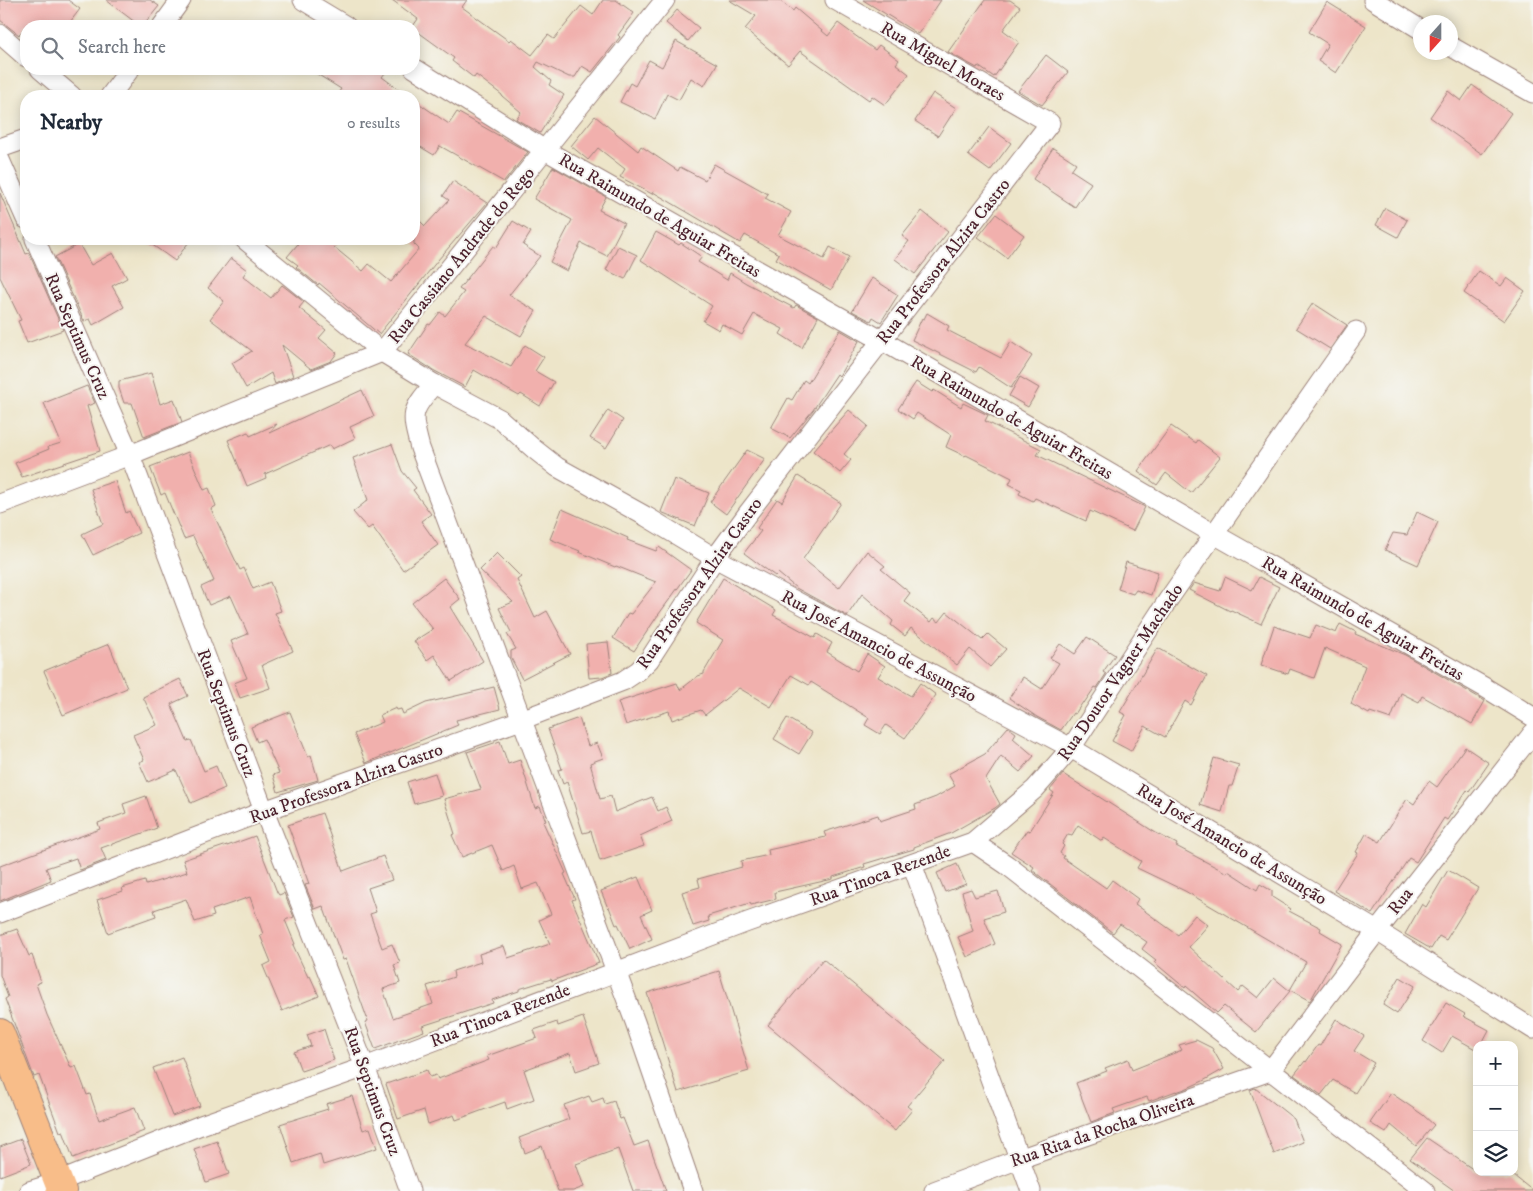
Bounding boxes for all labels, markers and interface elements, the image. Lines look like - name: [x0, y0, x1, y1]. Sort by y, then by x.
- north arrow: [1413, 15, 1458, 60]
- street label: Rua Miguel Moraes: [876, 17, 1009, 106]
- search box: [20, 20, 420, 75]
- icon: search: [38, 34, 66, 62]
- text: Search here: [78, 36, 166, 59]
- text: Nearby: [40, 110, 102, 136]
- text: 0 results: [347, 113, 400, 133]
- street label: Rua Raimundo de Aguiar Freitas: [554, 149, 765, 283]
- street label: Rua Cassiano Andrade do Rego: [384, 163, 540, 348]
- street label: Rua Professora Alzira Castro: [872, 174, 1016, 349]
- street label: Rua Septimus Cruz: [39, 270, 115, 403]
- street label: Rua Raimundo de Aguiar Freitas: [906, 351, 1117, 485]
- street label: Rua Professora Alzira Castro: [632, 493, 768, 674]
- street label: Rua Raimundo de Aguiar Freitas: [1257, 552, 1468, 686]
- street label: Rua Doutor Vagner Machado: [1053, 580, 1188, 765]
- street label: Rua José Amancio de Assunção: [777, 586, 980, 708]
- street label: Rua Septimus Cruz: [192, 646, 261, 781]
- street label: Rua Professora Alzira Castro: [247, 739, 446, 829]
- street label: Rua José Amancio de Assunção: [1132, 779, 1331, 911]
- street label: Rua Tinoca Rezende: [807, 840, 954, 912]
- street label: Rua: [1383, 883, 1418, 920]
- street label: Rua Tinoca Rezende: [427, 979, 573, 1053]
- street label: Rua Septimus Cruz: [339, 1024, 406, 1159]
- map controls: [1473, 1041, 1518, 1176]
- button: +: [1473, 1041, 1518, 1086]
- button: −: [1473, 1086, 1518, 1131]
- street label: Rua Rita da Rocha Oliveira: [1008, 1089, 1197, 1173]
- button: layers: [1473, 1131, 1518, 1176]

